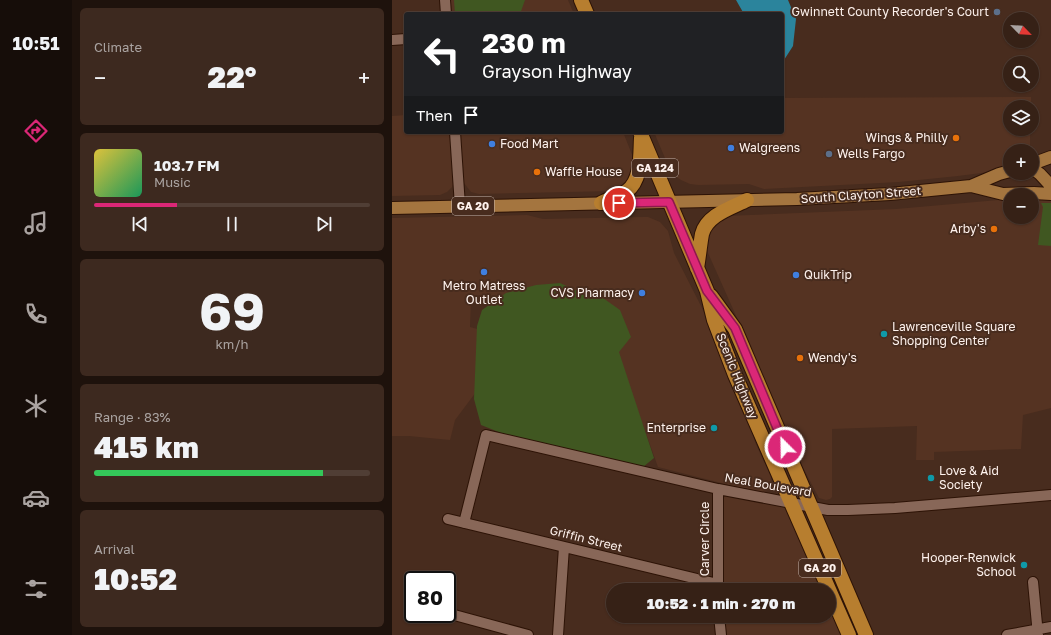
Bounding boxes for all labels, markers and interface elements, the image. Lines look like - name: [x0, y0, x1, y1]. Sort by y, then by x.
- place label: Gwinnett County Recorder's Court: [792, 4, 989, 19]
- marker: Gwinnett County Recorder's Court: [992, 7, 1002, 17]
- north arrow: [1003, 12, 1039, 48]
- map controls: [1003, 12, 1039, 224]
- text: 230 m: [482, 26, 566, 59]
- icon: left: [416, 28, 468, 80]
- text: 10:51: [13, 32, 59, 54]
- text: Climate: [94, 39, 142, 55]
- button: search: [1003, 56, 1039, 92]
- text: 22°: [208, 59, 256, 95]
- text: Grayson Highway: [482, 60, 632, 82]
- text: −: [94, 64, 106, 91]
- text: +: [358, 64, 370, 91]
- button: layers: [1003, 100, 1039, 136]
- icon: arrive: [460, 104, 482, 126]
- text: Then: [416, 106, 452, 124]
- icon: directions: [22, 117, 50, 145]
- place label: Wings & Philly: [865, 130, 948, 145]
- marker: Wings & Philly: [951, 133, 961, 143]
- place label: Food Mart: [500, 136, 559, 151]
- marker: Food Mart: [487, 139, 497, 149]
- place label: Walgreens: [739, 140, 800, 155]
- marker: Walgreens: [726, 143, 736, 153]
- button: +: [1003, 144, 1039, 180]
- place label: Wells Fargo: [837, 146, 905, 161]
- marker: Wells Fargo: [824, 149, 834, 159]
- text: 103.7 FM: [154, 156, 220, 174]
- road number: GA 124: [632, 159, 678, 177]
- place label: Waffle House: [545, 164, 622, 179]
- marker: Waffle House: [532, 167, 542, 177]
- text: Music: [154, 174, 191, 190]
- street label: South Clayton Street: [800, 183, 922, 206]
- pin: [602, 186, 636, 220]
- button: −: [1003, 188, 1039, 224]
- icon: arrive: [608, 192, 630, 214]
- road number: GA 20: [452, 197, 494, 215]
- icon: music: [22, 209, 50, 237]
- icon: previous: [129, 213, 151, 235]
- icon: pause: [221, 213, 243, 235]
- icon: next: [313, 213, 335, 235]
- place label: Arby's: [950, 221, 986, 236]
- marker: Arby's: [989, 224, 999, 234]
- marker: Metro Matress Outlet: [479, 267, 489, 277]
- place label: QuikTrip: [804, 267, 852, 282]
- marker: QuikTrip: [791, 270, 801, 280]
- place label: Metro Matress Outlet: [443, 278, 525, 307]
- text: 69: [199, 279, 265, 341]
- place label: CVS Pharmacy: [550, 285, 634, 300]
- marker: CVS Pharmacy: [637, 288, 647, 298]
- icon: phone: [22, 300, 50, 328]
- place label: Lawrenceville Square Shopping Center: [892, 319, 1016, 348]
- marker: Lawrenceville Square Shopping Center: [879, 329, 889, 339]
- street label: Scenic Highway: [713, 331, 762, 421]
- text: km/h: [215, 336, 249, 352]
- place label: Wendy's: [808, 350, 857, 365]
- marker: Wendy's: [795, 353, 805, 363]
- icon: climate: [22, 392, 50, 420]
- text: Range · 83%: [94, 409, 170, 425]
- place label: Enterprise: [646, 420, 706, 435]
- marker: Enterprise: [709, 423, 719, 433]
- position arrow: [764, 426, 806, 468]
- text: 415 km: [94, 429, 199, 465]
- place label: Love & Aid Society: [939, 463, 999, 492]
- street label: Neal Boulevard: [724, 470, 813, 500]
- marker: Love & Aid Society: [926, 473, 936, 483]
- icon: car: [22, 484, 50, 512]
- street label: Carver Circle: [697, 502, 712, 576]
- street label: Griffin Street: [548, 522, 624, 555]
- text: Arrival: [94, 541, 135, 557]
- place label: Hooper-Renwick School: [921, 550, 1016, 579]
- road number: GA 20: [799, 559, 841, 577]
- marker: Hooper-Renwick School: [1019, 560, 1029, 570]
- text: 10:52: [94, 561, 177, 597]
- speed limit sign: 80: [404, 571, 456, 623]
- icon: filters: [22, 575, 50, 603]
- text: 10:52 · 1 min · 270 m: [647, 594, 795, 612]

